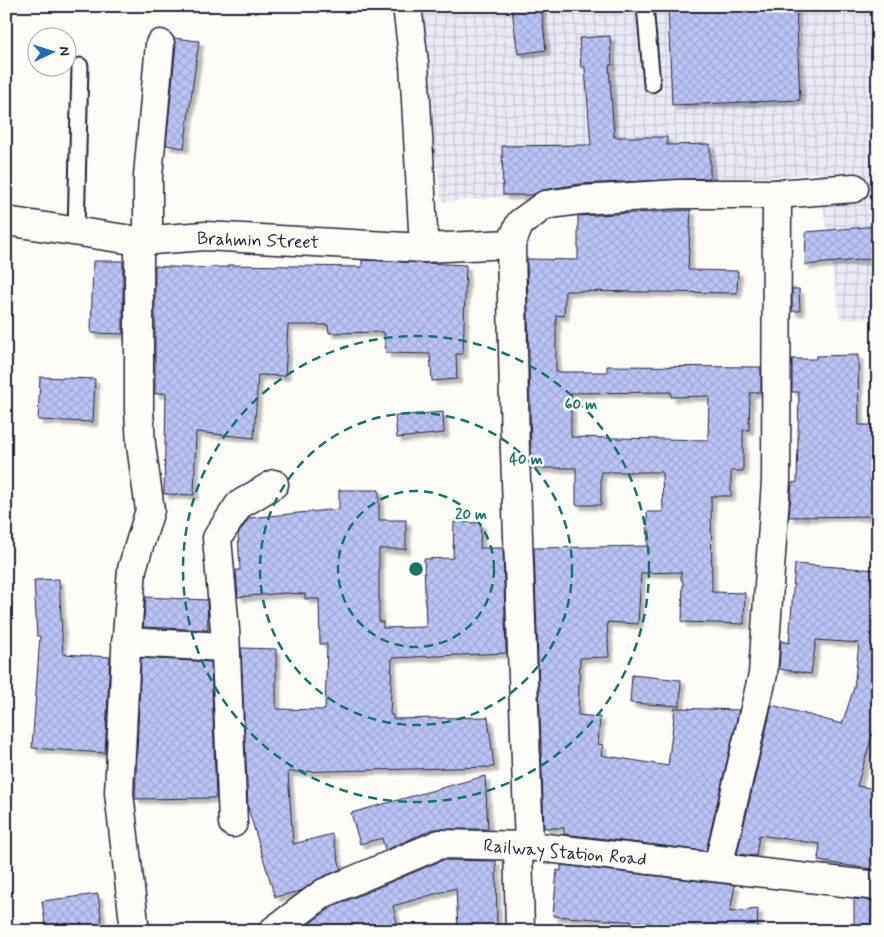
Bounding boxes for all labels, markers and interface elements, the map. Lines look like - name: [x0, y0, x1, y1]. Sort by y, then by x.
- north arrow: [28, 28, 78, 78]
- text: N: [55, 46, 73, 56]
- street label: Brahmin Street: [196, 227, 319, 255]
- text: 60 m: [565, 395, 597, 415]
- text: 40 m: [509, 450, 543, 470]
- text: 20 m: [455, 505, 487, 525]
- centre of rings: [407, 560, 425, 578]
- street label: Railway Station Road: [482, 834, 648, 872]

